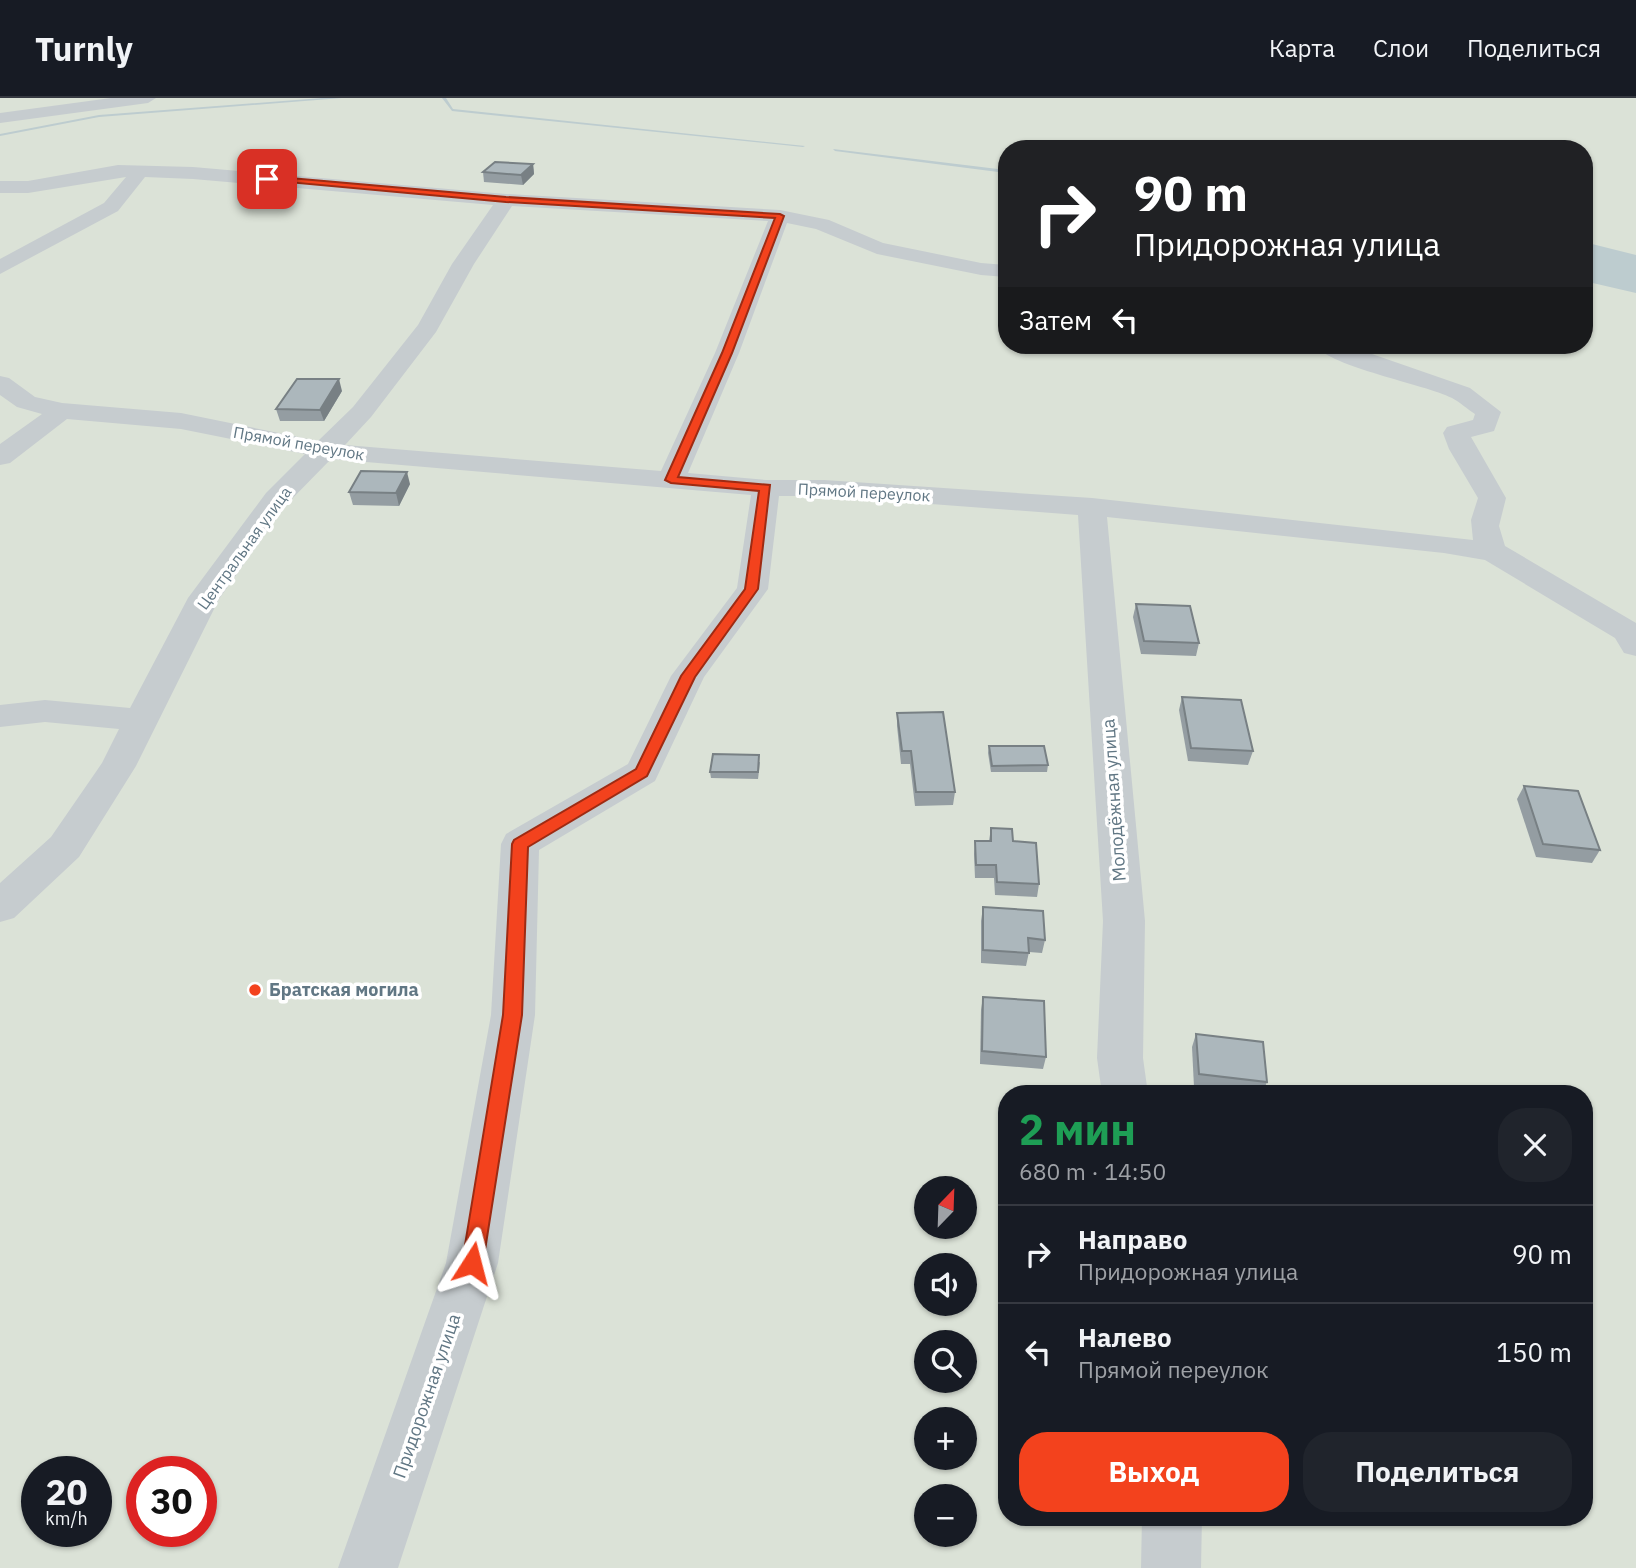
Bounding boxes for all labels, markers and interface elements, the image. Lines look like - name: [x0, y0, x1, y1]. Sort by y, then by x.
- text: Turnly: [35, 27, 133, 70]
- text: Карта: [1269, 32, 1335, 64]
- text: Слои: [1373, 32, 1429, 64]
- text: Поделиться: [1467, 32, 1601, 64]
- pin: [237, 149, 297, 209]
- icon: arrive: [248, 160, 286, 198]
- text: 90 m: [1134, 161, 1248, 224]
- icon: right: [1019, 168, 1110, 259]
- text: Придорожная улица: [1134, 223, 1440, 265]
- icon: left: [1106, 301, 1144, 339]
- text: Затем: [1019, 303, 1092, 337]
- street label: Прямой переулок: [232, 422, 366, 464]
- street label: Прямой переулок: [797, 479, 931, 505]
- street label: Центральная улица: [193, 482, 296, 613]
- street label: Молодёжная улица: [1096, 718, 1131, 882]
- place label: Братская могила: [269, 978, 419, 1001]
- marker: Братская могила: [247, 982, 263, 998]
- text: 2 мин: [1019, 1102, 1136, 1157]
- button: close: [1498, 1108, 1572, 1182]
- text: 680 m · 14:50: [1019, 1156, 1166, 1186]
- north arrow: [914, 1176, 976, 1239]
- map controls: [914, 1176, 977, 1547]
- text: Направо: [1078, 1222, 1187, 1256]
- position arrow: [435, 1226, 509, 1300]
- icon: right: [1019, 1235, 1057, 1273]
- text: 90 m: [1512, 1237, 1572, 1271]
- button: sound: [914, 1253, 977, 1316]
- text: Придорожная улица: [1078, 1256, 1298, 1286]
- street label: Придорожная улица: [388, 1310, 466, 1481]
- text: Налево: [1078, 1320, 1172, 1354]
- button: search: [914, 1330, 977, 1393]
- icon: left: [1019, 1333, 1057, 1371]
- text: 150 m: [1496, 1335, 1572, 1369]
- text: Прямой переулок: [1078, 1354, 1269, 1384]
- button: +: [914, 1407, 977, 1470]
- button: Выход: [1019, 1432, 1289, 1512]
- button: Поделиться: [1303, 1432, 1572, 1512]
- speed limit sign: 30: [126, 1456, 217, 1547]
- text: 20: [45, 1469, 88, 1515]
- button: −: [914, 1484, 977, 1547]
- text: km/h: [45, 1507, 88, 1530]

